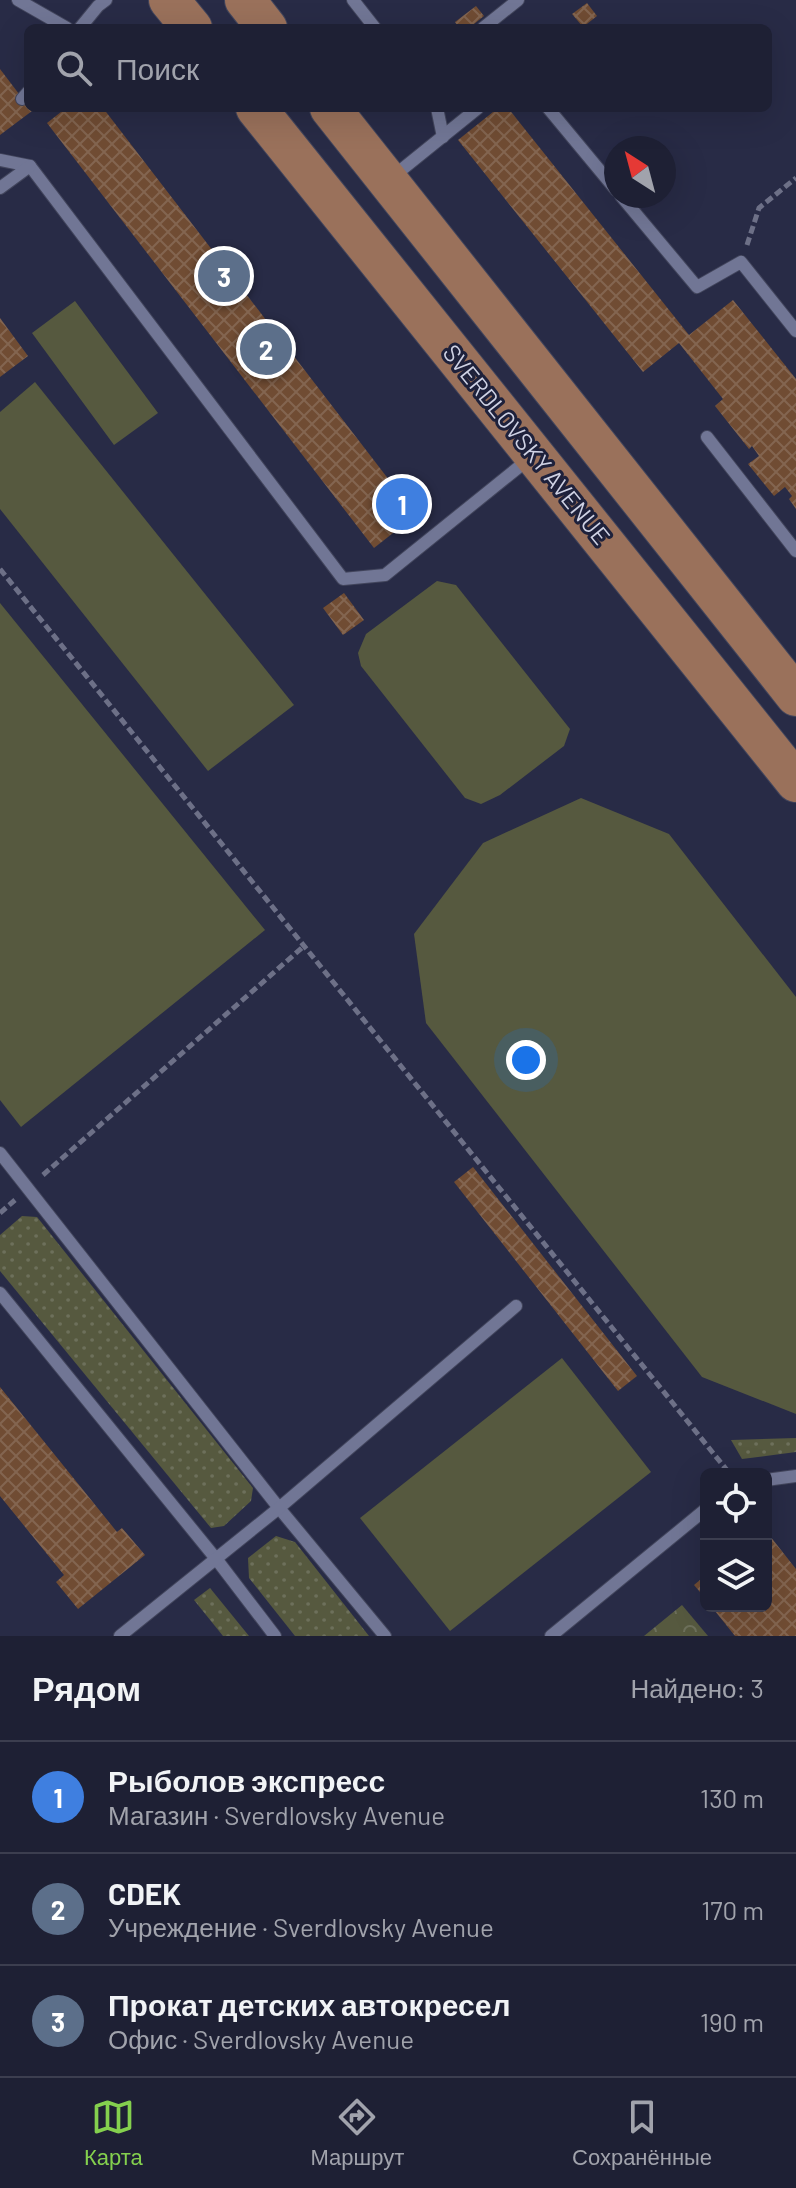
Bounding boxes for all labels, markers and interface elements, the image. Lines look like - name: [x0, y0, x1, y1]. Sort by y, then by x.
- search box: [24, 24, 772, 112]
- icon: search: [52, 46, 96, 90]
- text: Поиск: [116, 50, 199, 86]
- north arrow: [604, 136, 676, 208]
- pin: 3: [198, 246, 250, 306]
- pin: 2: [240, 319, 292, 379]
- street label: SVERDLOVSKY AVENUE: [438, 338, 617, 550]
- pin: 1: [376, 474, 428, 534]
- your location: [506, 1040, 546, 1080]
- map controls: [700, 1468, 772, 1612]
- button: locate: [700, 1468, 772, 1540]
- button: layers: [700, 1540, 772, 1612]
- text: Рядом: [32, 1667, 141, 1708]
- text: Найдено: 3: [630, 1672, 764, 1703]
- text: Рыболов экспресс: [108, 1762, 385, 1798]
- text: 1: [53, 1782, 63, 1813]
- text: 130 m: [700, 1782, 764, 1813]
- text: Магазин · Sverdlovsky Avenue: [108, 1799, 445, 1830]
- text: CDEK: [108, 1875, 181, 1911]
- text: 2: [51, 1894, 65, 1925]
- text: 170 m: [701, 1894, 764, 1925]
- text: Учреждение · Sverdlovsky Avenue: [108, 1911, 494, 1942]
- text: Прокат детских автокресел: [108, 1986, 510, 2022]
- text: 3: [51, 2006, 65, 2037]
- text: 190 m: [700, 2006, 764, 2037]
- text: Офис · Sverdlovsky Avenue: [108, 2023, 414, 2054]
- tab: Карта: [84, 2095, 143, 2171]
- tab: Маршрут: [311, 2095, 404, 2171]
- tab: Сохранённые: [572, 2095, 712, 2171]

